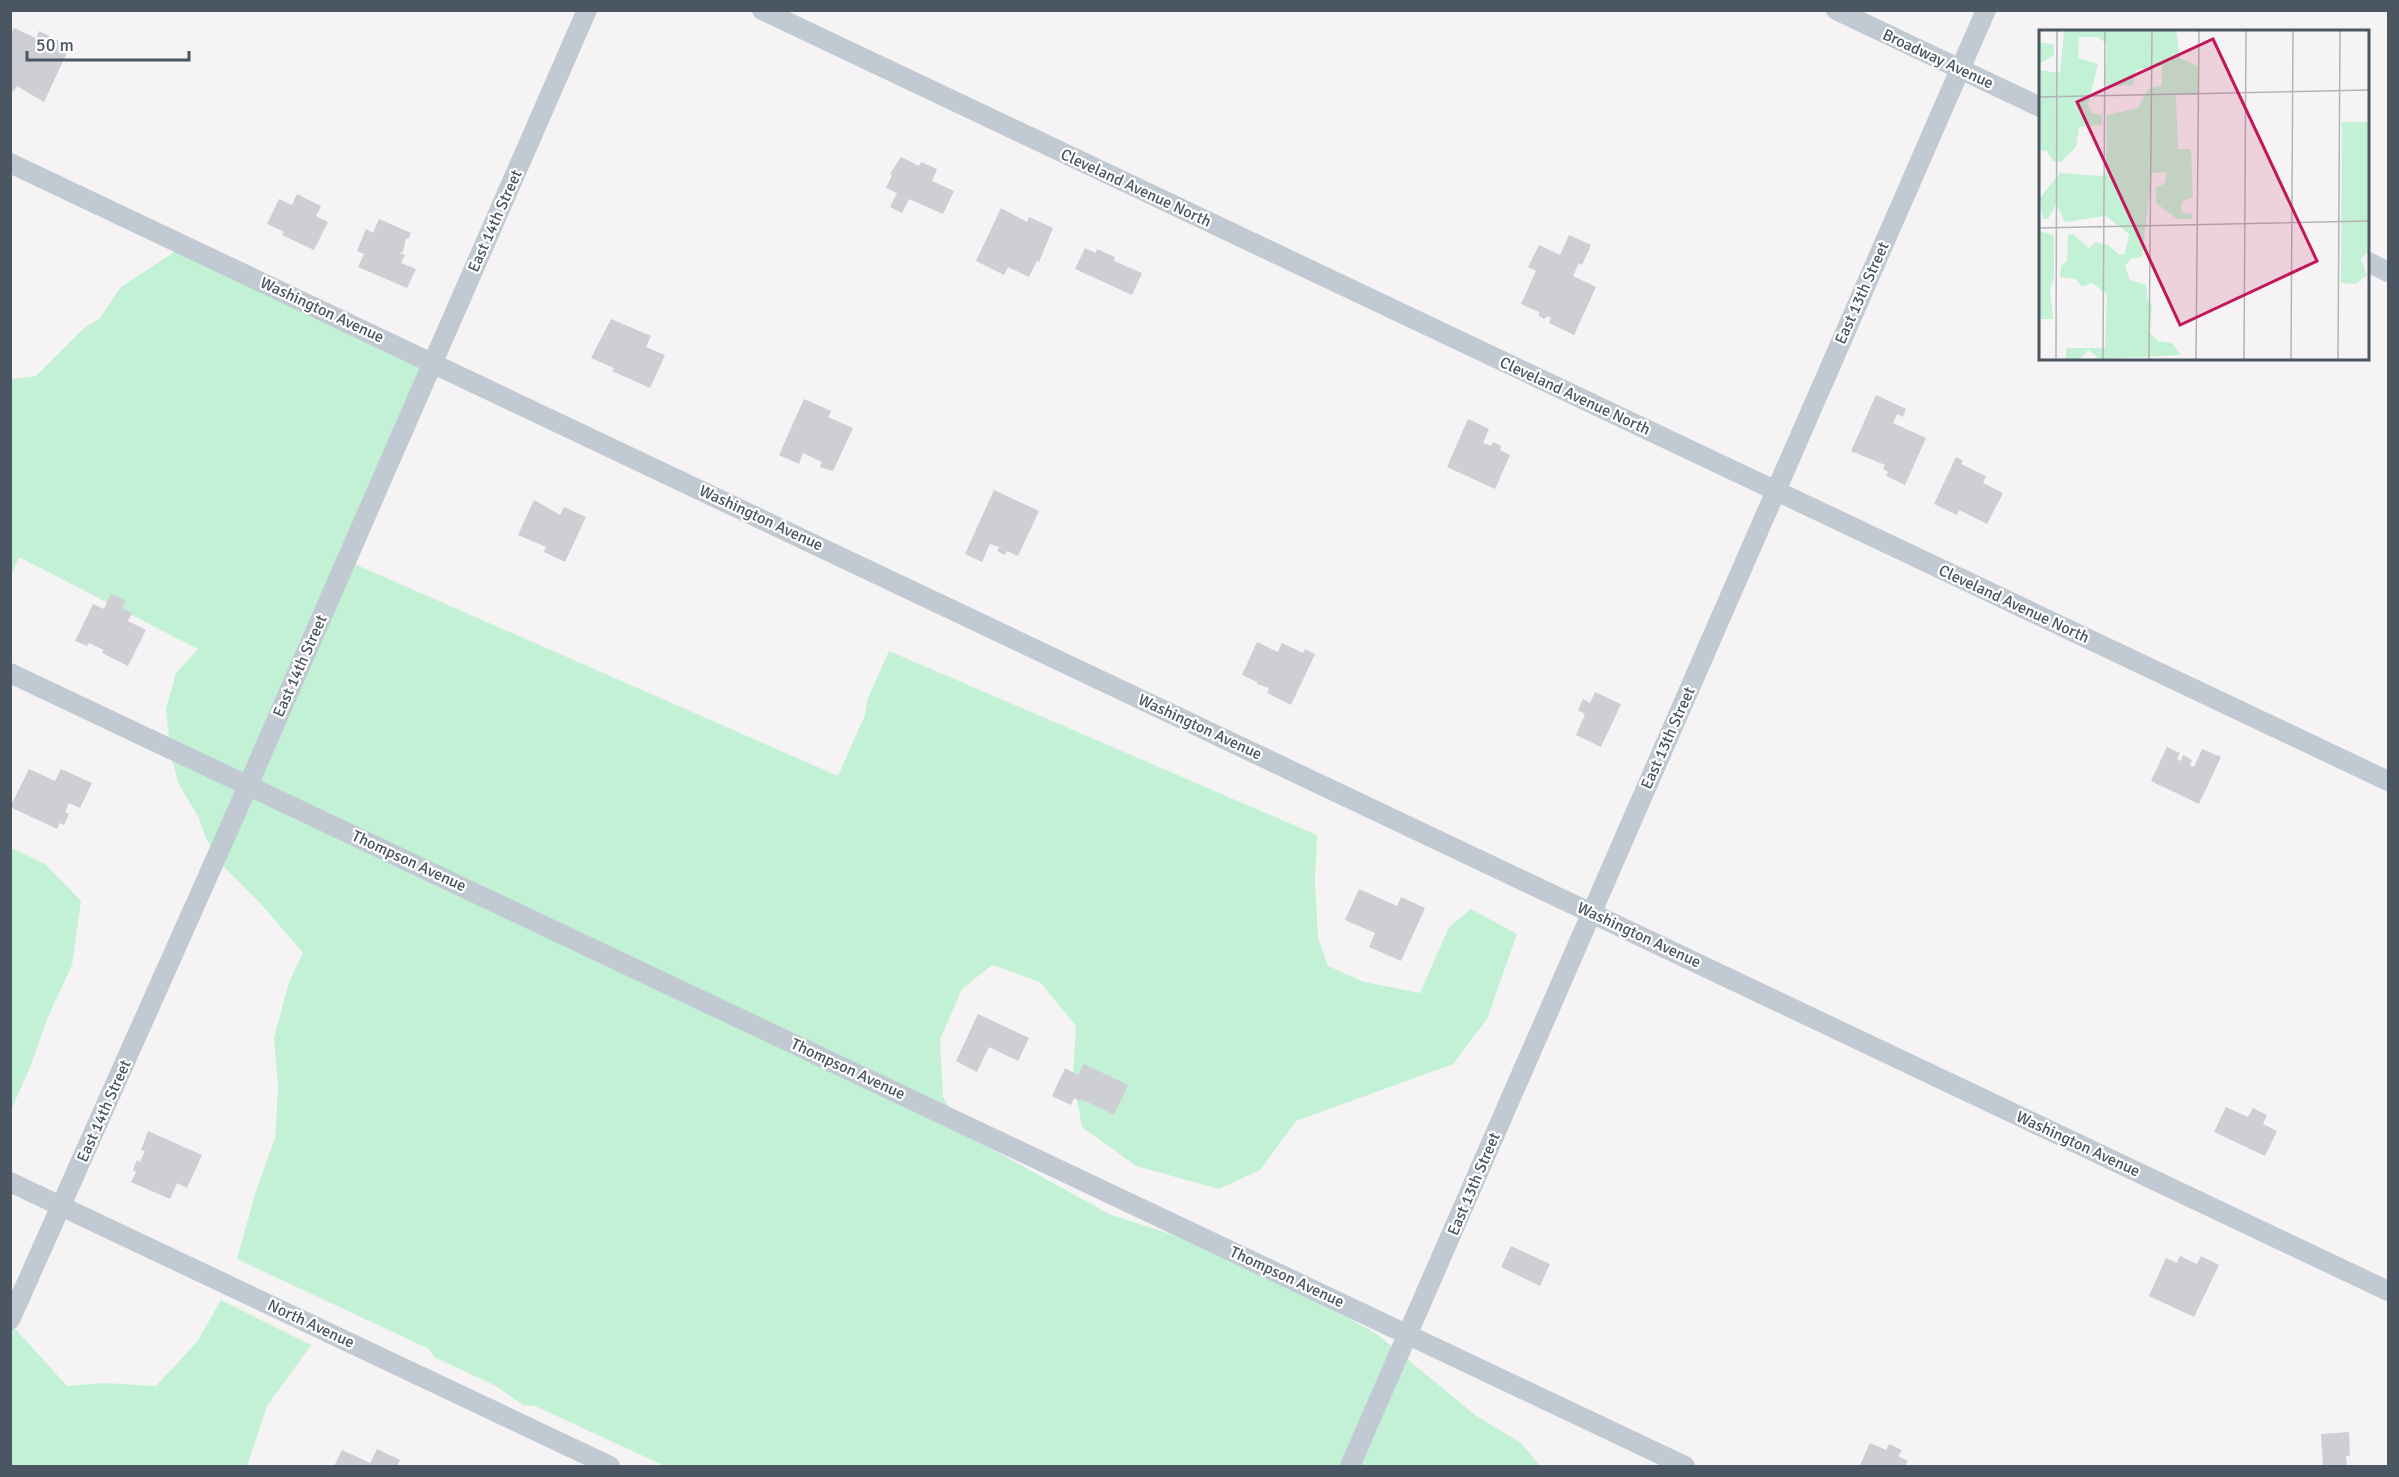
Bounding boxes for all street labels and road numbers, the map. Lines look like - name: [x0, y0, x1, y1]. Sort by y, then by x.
- street label: Broadway Avenue: [1879, 25, 1997, 93]
- street label: Cleveland Avenue North: [1057, 144, 1215, 232]
- street label: East 14th Street: [463, 166, 527, 275]
- street label: East 13th Street: [1830, 238, 1894, 347]
- street label: Washington Avenue: [257, 273, 387, 347]
- street label: Cleveland Avenue North: [1496, 352, 1654, 440]
- street label: Washington Avenue: [696, 481, 826, 555]
- street label: Cleveland Avenue North: [1935, 560, 2093, 648]
- street label: East 14th Street: [268, 611, 332, 720]
- street label: East 13th Street: [1636, 683, 1700, 792]
- street label: Washington Avenue: [1135, 690, 1265, 764]
- street label: Thompson Avenue: [349, 826, 469, 896]
- street label: Washington Avenue: [1574, 898, 1704, 972]
- street label: Thompson Avenue: [788, 1034, 908, 1104]
- street label: East 14th Street: [72, 1056, 136, 1165]
- street label: Washington Avenue: [2013, 1107, 2143, 1181]
- street label: East 13th Street: [1443, 1129, 1505, 1239]
- street label: Thompson Avenue: [1227, 1242, 1347, 1312]
- street label: North Avenue: [264, 1295, 358, 1353]

